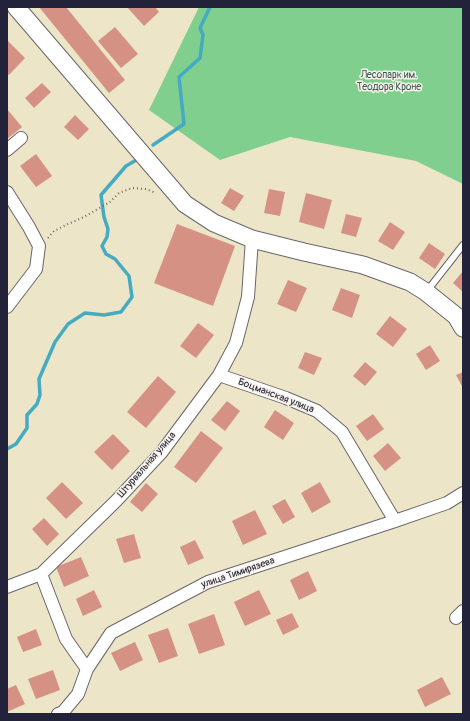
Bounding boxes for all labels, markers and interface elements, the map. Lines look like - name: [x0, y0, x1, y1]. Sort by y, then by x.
- park label: Лесопарк им. Теодора Кроне: [357, 69, 421, 92]
- street label: Боцманская улица: [236, 376, 316, 416]
- street label: Штурвальная улица: [115, 430, 179, 500]
- street label: улица Тимирязева: [200, 555, 276, 591]

